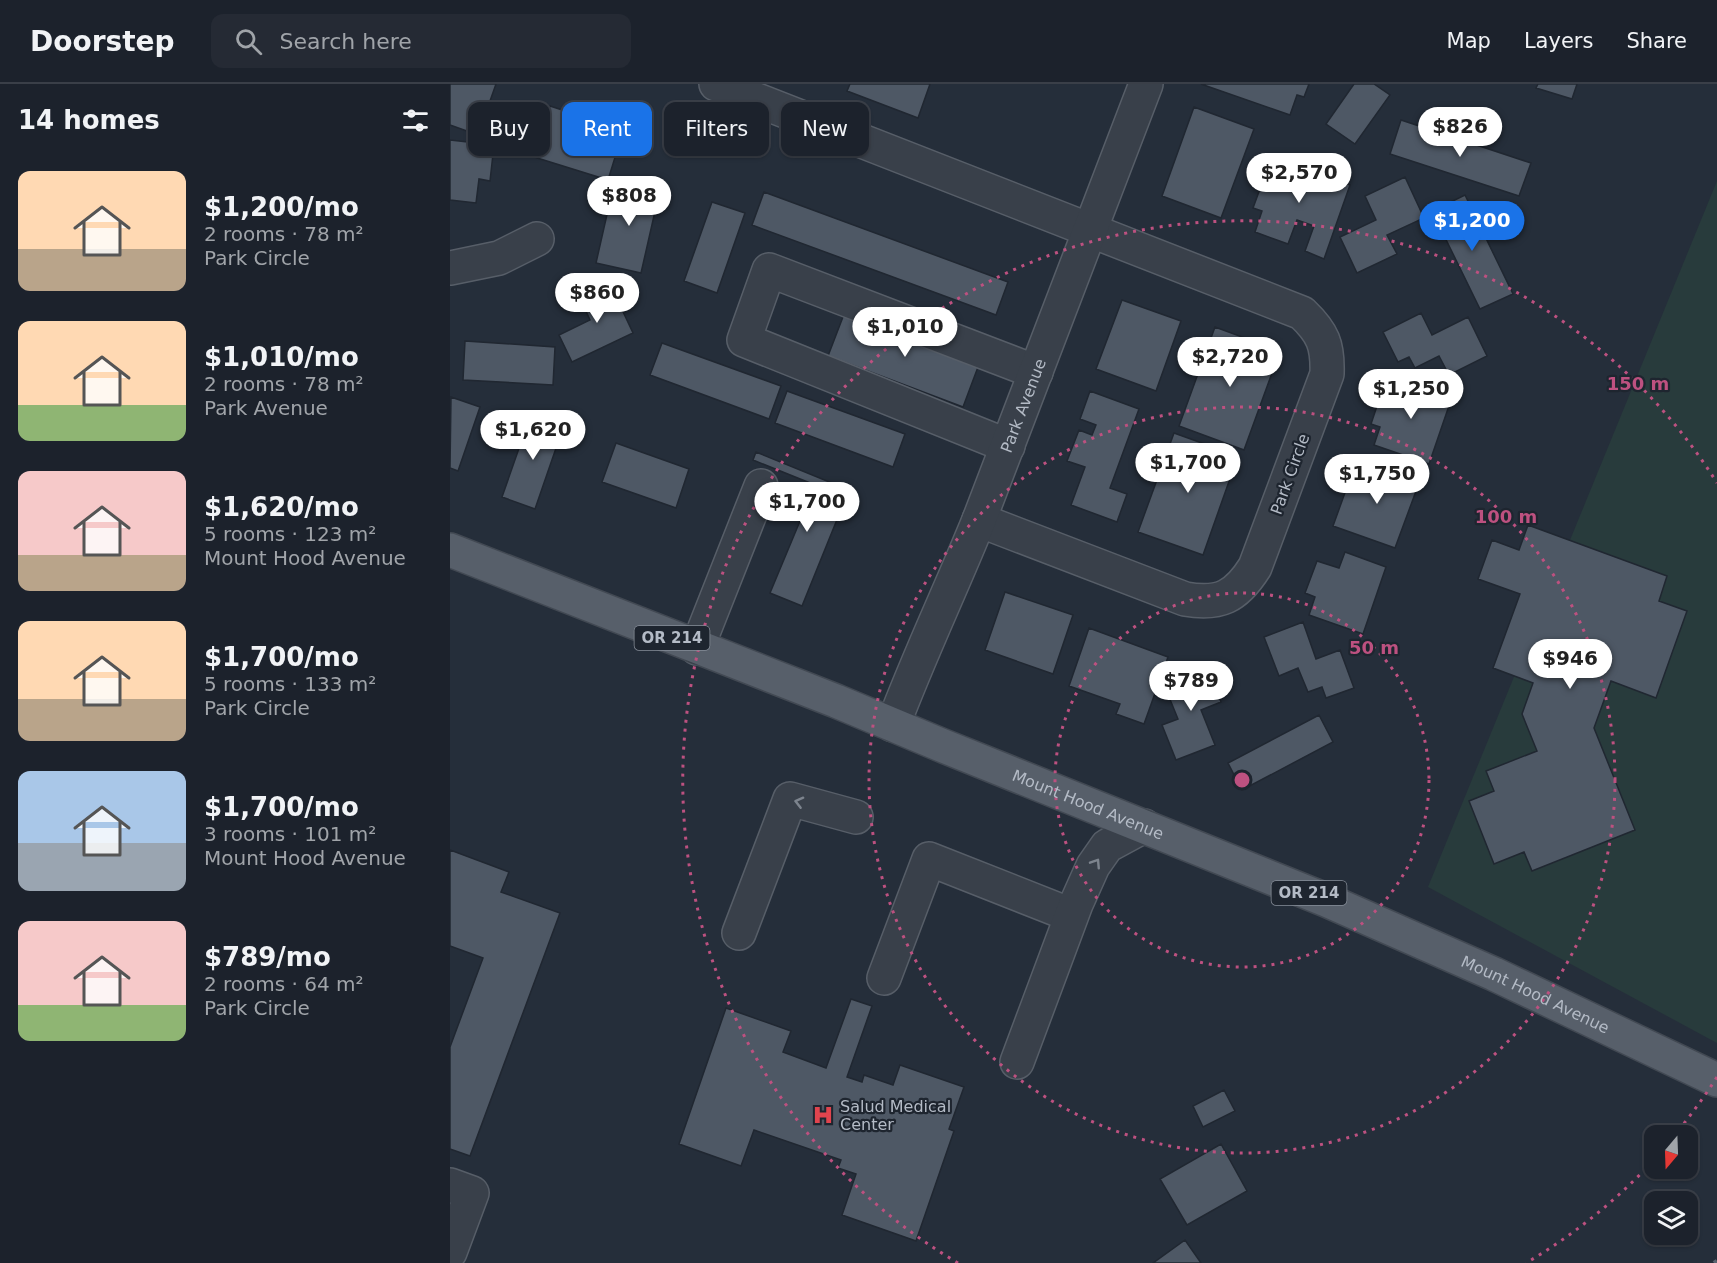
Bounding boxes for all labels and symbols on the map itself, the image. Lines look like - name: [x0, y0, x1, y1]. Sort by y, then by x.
- pin: $826: [1424, 107, 1496, 158]
- pin: $2,570: [1250, 153, 1348, 204]
- pin: $808: [593, 176, 665, 227]
- pin: $1,200: [1423, 201, 1521, 252]
- pin: $860: [561, 273, 633, 324]
- pin: $1,010: [856, 307, 954, 358]
- pin: $2,720: [1181, 337, 1279, 388]
- street label: Park Avenue: [996, 356, 1049, 455]
- pin: $1,250: [1362, 369, 1460, 420]
- text: 150 m: [1607, 373, 1669, 394]
- pin: $1,620: [484, 410, 582, 461]
- street label: Park Circle: [1267, 431, 1313, 517]
- pin: $1,700: [1139, 443, 1237, 494]
- pin: $1,750: [1328, 454, 1426, 505]
- pin: $1,700: [758, 482, 856, 533]
- text: 100 m: [1475, 506, 1537, 527]
- road number: OR 214: [634, 626, 710, 650]
- text: 50 m: [1349, 637, 1399, 658]
- pin: $946: [1534, 639, 1606, 690]
- pin: $789: [1155, 661, 1227, 712]
- street label: Mount Hood Avenue: [1010, 765, 1167, 843]
- centre of rings: [1232, 770, 1252, 790]
- one-way arrow: [795, 796, 805, 809]
- one-way arrow: [1089, 858, 1100, 869]
- road number: OR 214: [1272, 881, 1346, 905]
- street label: Mount Hood Avenue: [1458, 951, 1613, 1037]
- place label: Salud Medical Center: [840, 1097, 951, 1134]
- hospital icon: Salud Medical Center: [811, 1103, 835, 1127]
- north arrow: [1644, 1125, 1698, 1179]

